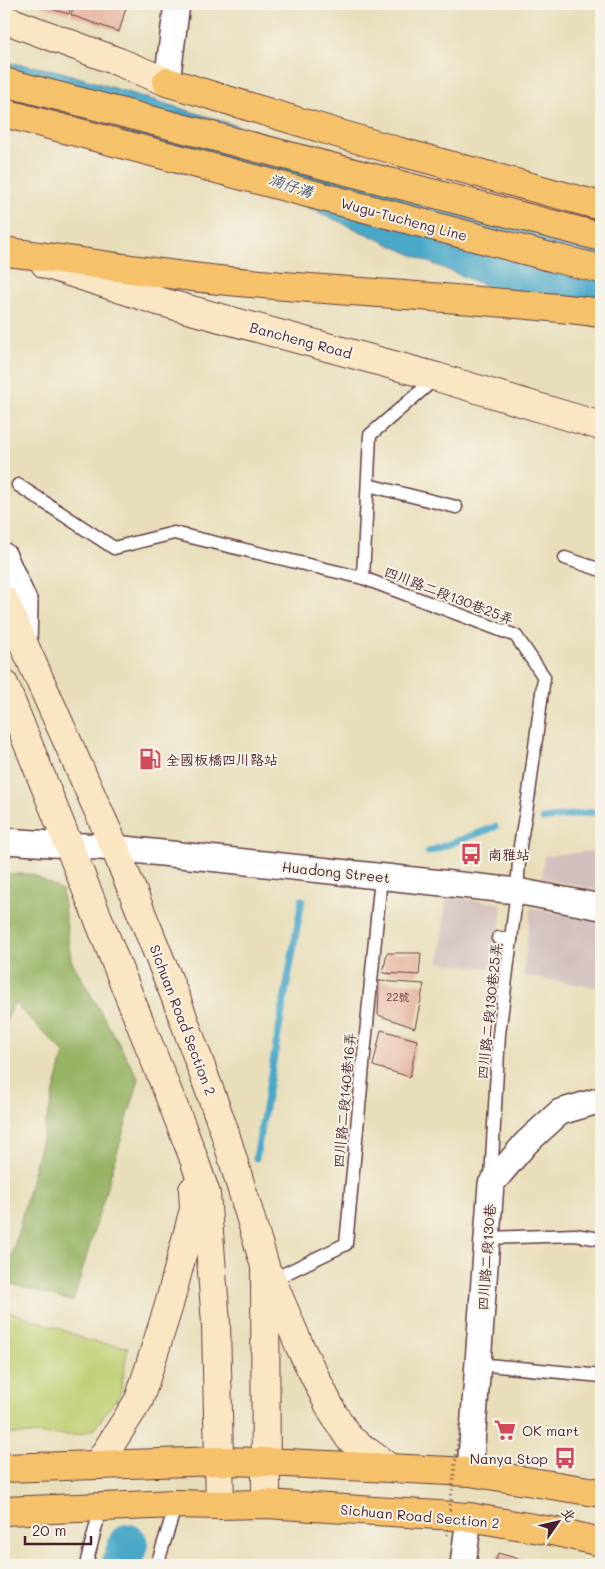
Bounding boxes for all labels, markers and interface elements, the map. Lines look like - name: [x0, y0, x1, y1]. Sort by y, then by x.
- water label: 湳仔溝: [266, 168, 317, 202]
- street label: Wugu-Tucheng Line: [339, 193, 469, 245]
- street label: Bancheng Road: [248, 317, 354, 363]
- street label: 四川路二段130巷25弄: [382, 562, 516, 628]
- fuel station icon: 全國板橋四川路站: [137, 746, 163, 772]
- place label: 全國板橋四川路站: [166, 750, 278, 769]
- bus stop icon: 南雅站: [458, 841, 484, 867]
- place label: 南雅站: [488, 845, 530, 864]
- street label: Huadong Street: [281, 857, 391, 887]
- street label: Sichuan Road Section 2: [145, 942, 221, 1098]
- street label: 四川路二段130巷25弄: [472, 942, 506, 1080]
- house number: 22號: [386, 989, 410, 1004]
- street label: 四川路二段140巷16弄: [329, 1032, 359, 1168]
- street label: 四川路二段130巷: [473, 1202, 499, 1311]
- supermarket icon: OK mart: [492, 1417, 518, 1443]
- place label: OK mart: [522, 1421, 579, 1440]
- bus stop icon: Nanya Stop: [552, 1445, 578, 1471]
- place label: Nanya Stop: [470, 1449, 548, 1468]
- north arrow: [532, 1496, 582, 1546]
- street label: Sichuan Road Section 2: [340, 1500, 500, 1532]
- text: 北: [557, 1503, 581, 1526]
- scale bar: [25, 1514, 91, 1546]
- text: 20 m: [32, 1520, 66, 1540]

